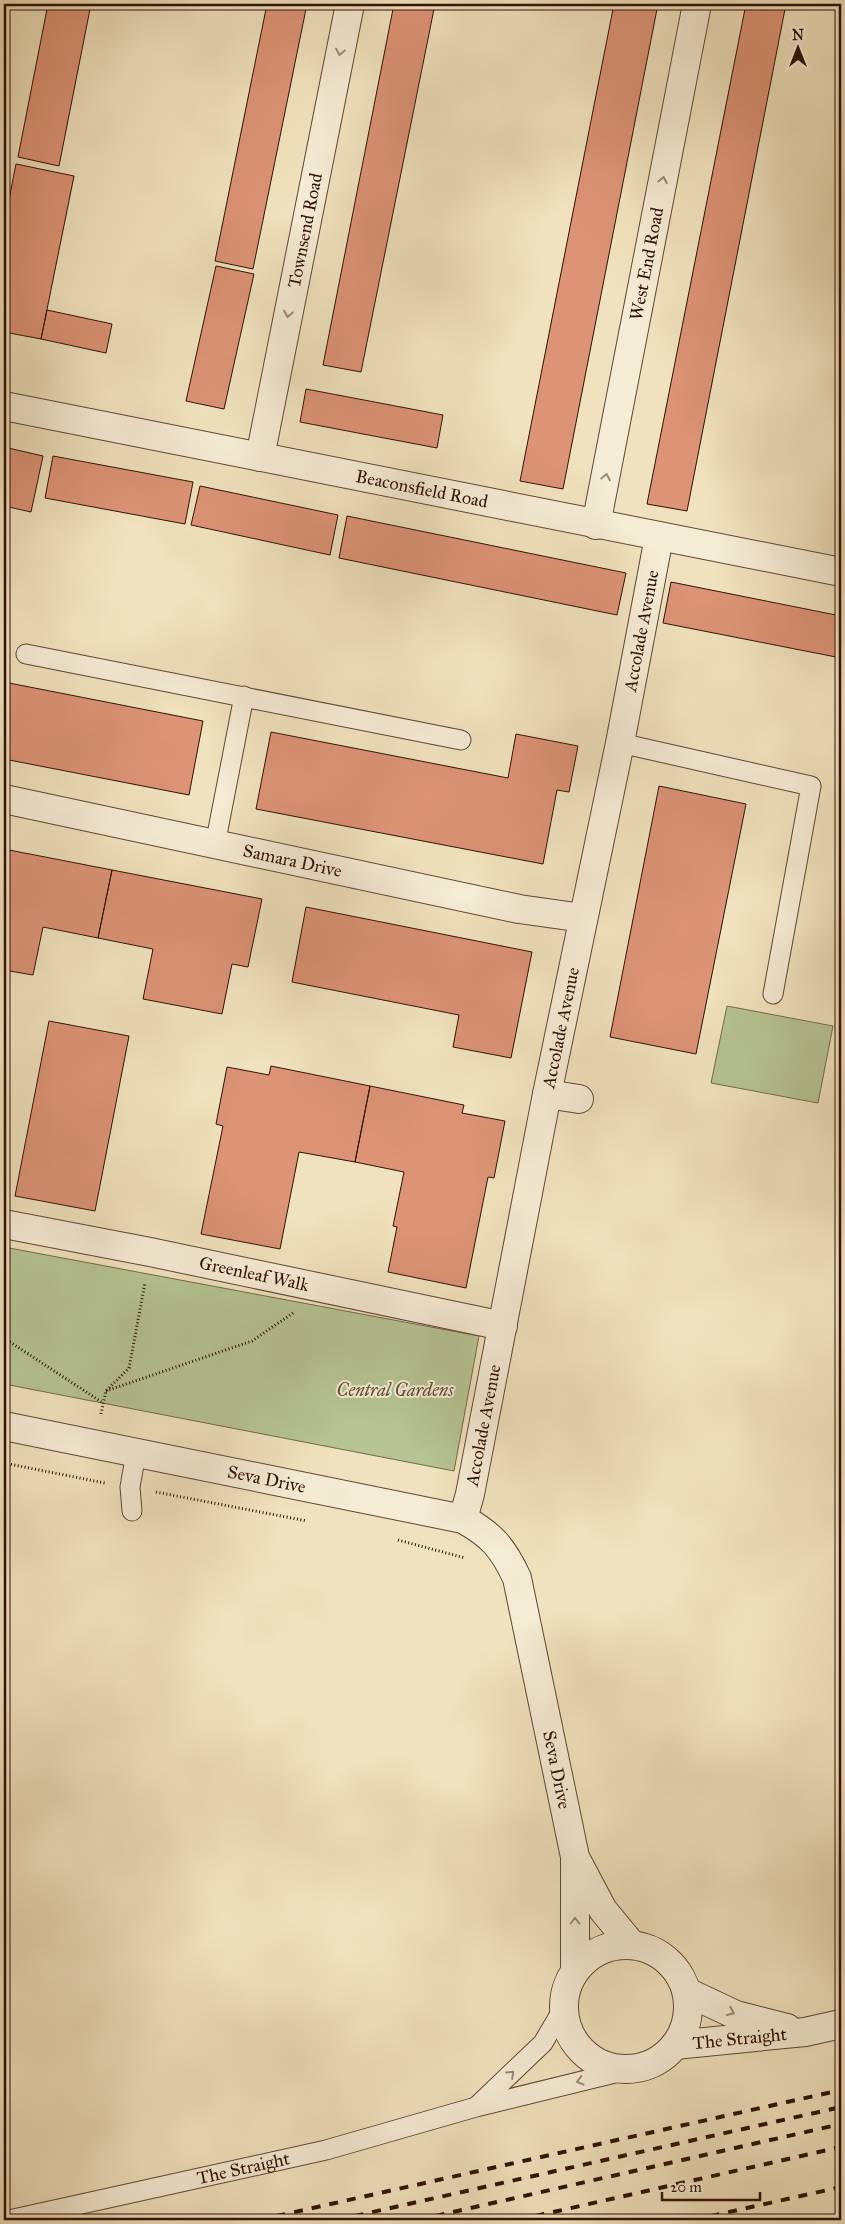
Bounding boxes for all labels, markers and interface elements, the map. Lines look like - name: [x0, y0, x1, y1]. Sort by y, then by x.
- north arrow: [772, 22, 822, 72]
- text: N: [792, 27, 804, 44]
- one-way arrow: [336, 47, 346, 56]
- street label: Townsend Road: [283, 171, 327, 290]
- one-way arrow: [658, 176, 668, 184]
- street label: West End Road: [625, 205, 668, 322]
- one-way arrow: [284, 310, 294, 318]
- street label: Beaconsfield Road: [354, 465, 490, 513]
- one-way arrow: [600, 473, 610, 481]
- street label: Accolade Avenue: [619, 568, 664, 694]
- street label: Samara Drive: [241, 839, 344, 882]
- street label: Accolade Avenue: [537, 965, 584, 1091]
- street label: Greenleaf Walk: [197, 1252, 312, 1296]
- street label: Accolade Avenue: [461, 1363, 506, 1489]
- park label: Central Gardens: [337, 1379, 454, 1401]
- street label: Seva Drive: [226, 1461, 308, 1498]
- street label: Seva Drive: [538, 1729, 576, 1811]
- one-way arrow: [570, 1916, 580, 1924]
- one-way arrow: [726, 2006, 735, 2016]
- street label: The Straight: [692, 2023, 788, 2054]
- one-way arrow: [506, 2071, 515, 2080]
- one-way arrow: [576, 2075, 584, 2086]
- street label: The Straight: [195, 2147, 292, 2189]
- scale bar: [662, 2169, 760, 2201]
- text: 20 m: [670, 2178, 702, 2196]

